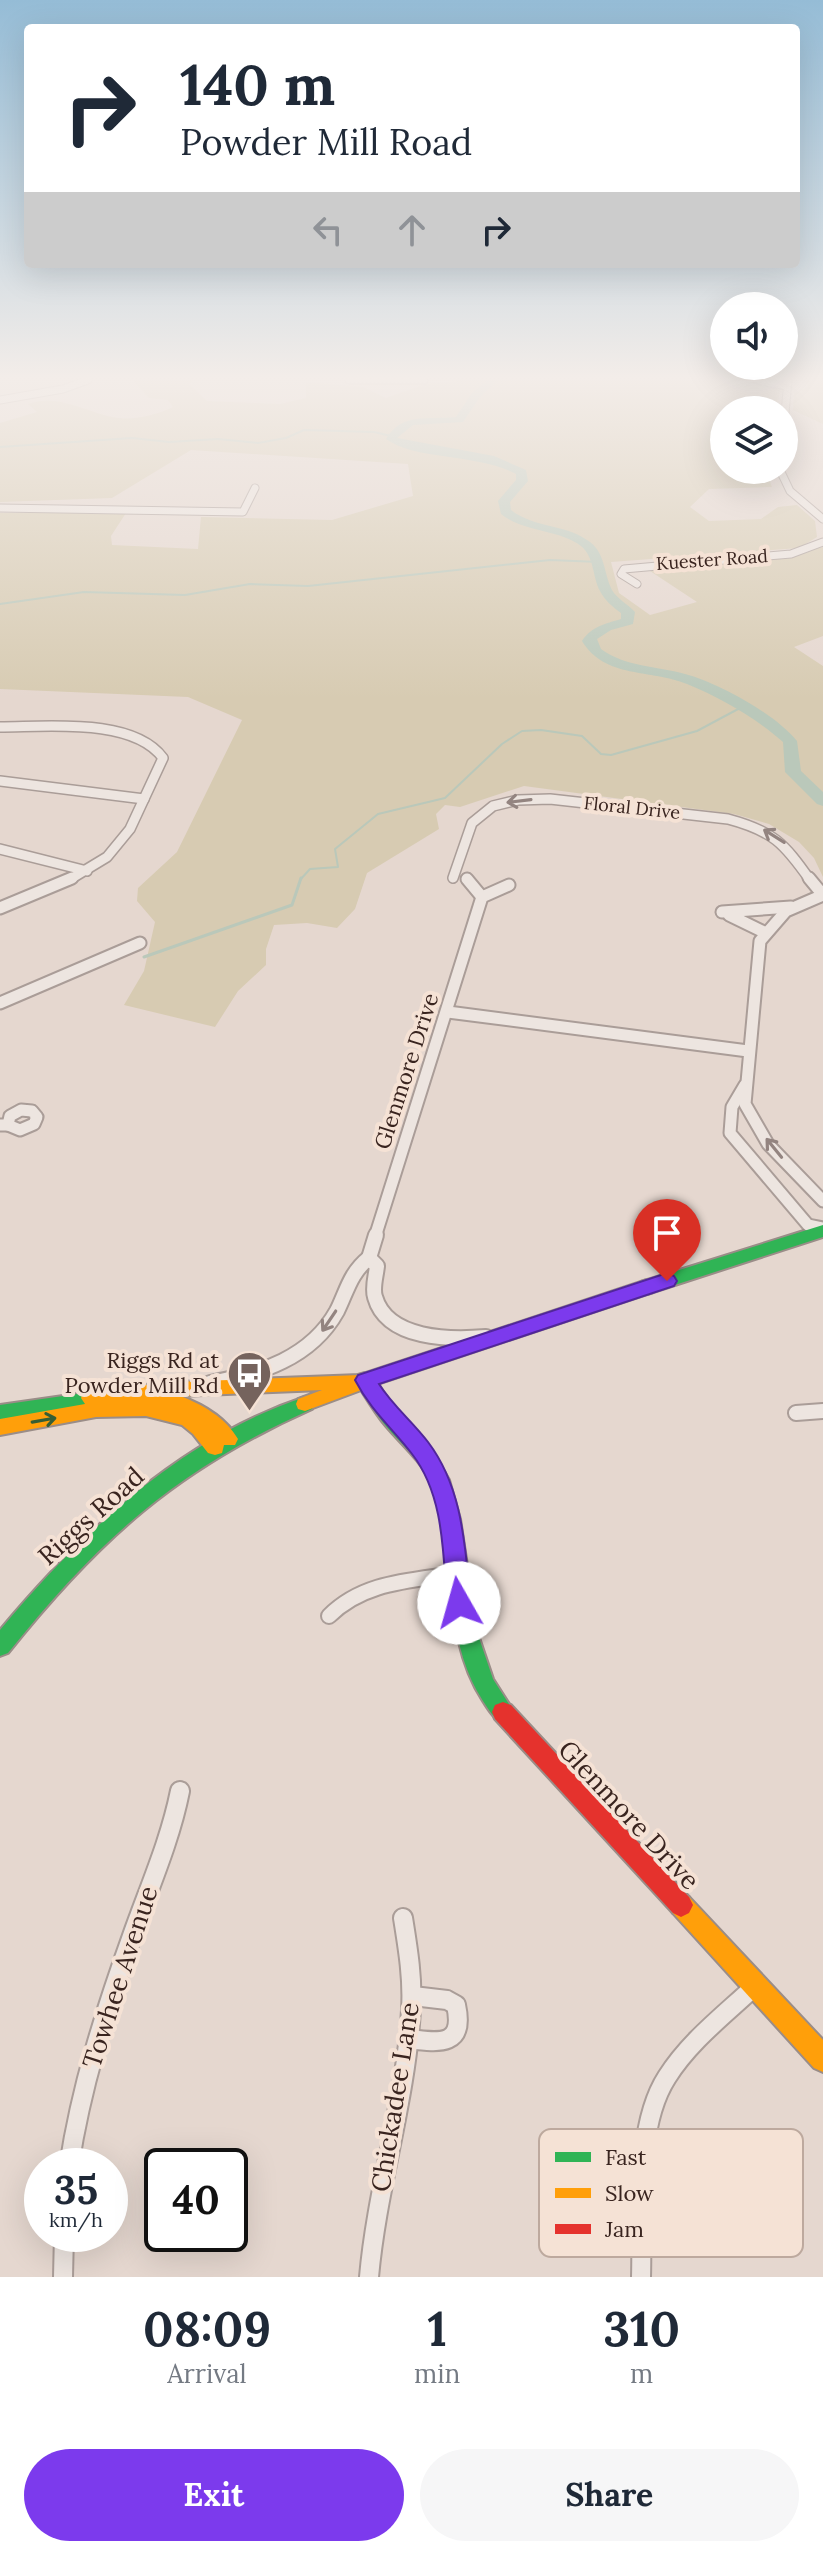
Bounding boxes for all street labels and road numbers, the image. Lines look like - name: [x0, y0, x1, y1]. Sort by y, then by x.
- street label: Kuester Road: [655, 544, 769, 575]
- street label: Floral Drive: [583, 791, 682, 824]
- street label: Glenmore Drive: [368, 989, 444, 1153]
- street label: Riggs Road: [31, 1459, 151, 1572]
- street label: Glenmore Drive: [552, 1733, 707, 1896]
- street label: Towhee Avenue: [74, 1881, 165, 2072]
- street label: Chickadee Lane: [363, 2000, 426, 2194]

